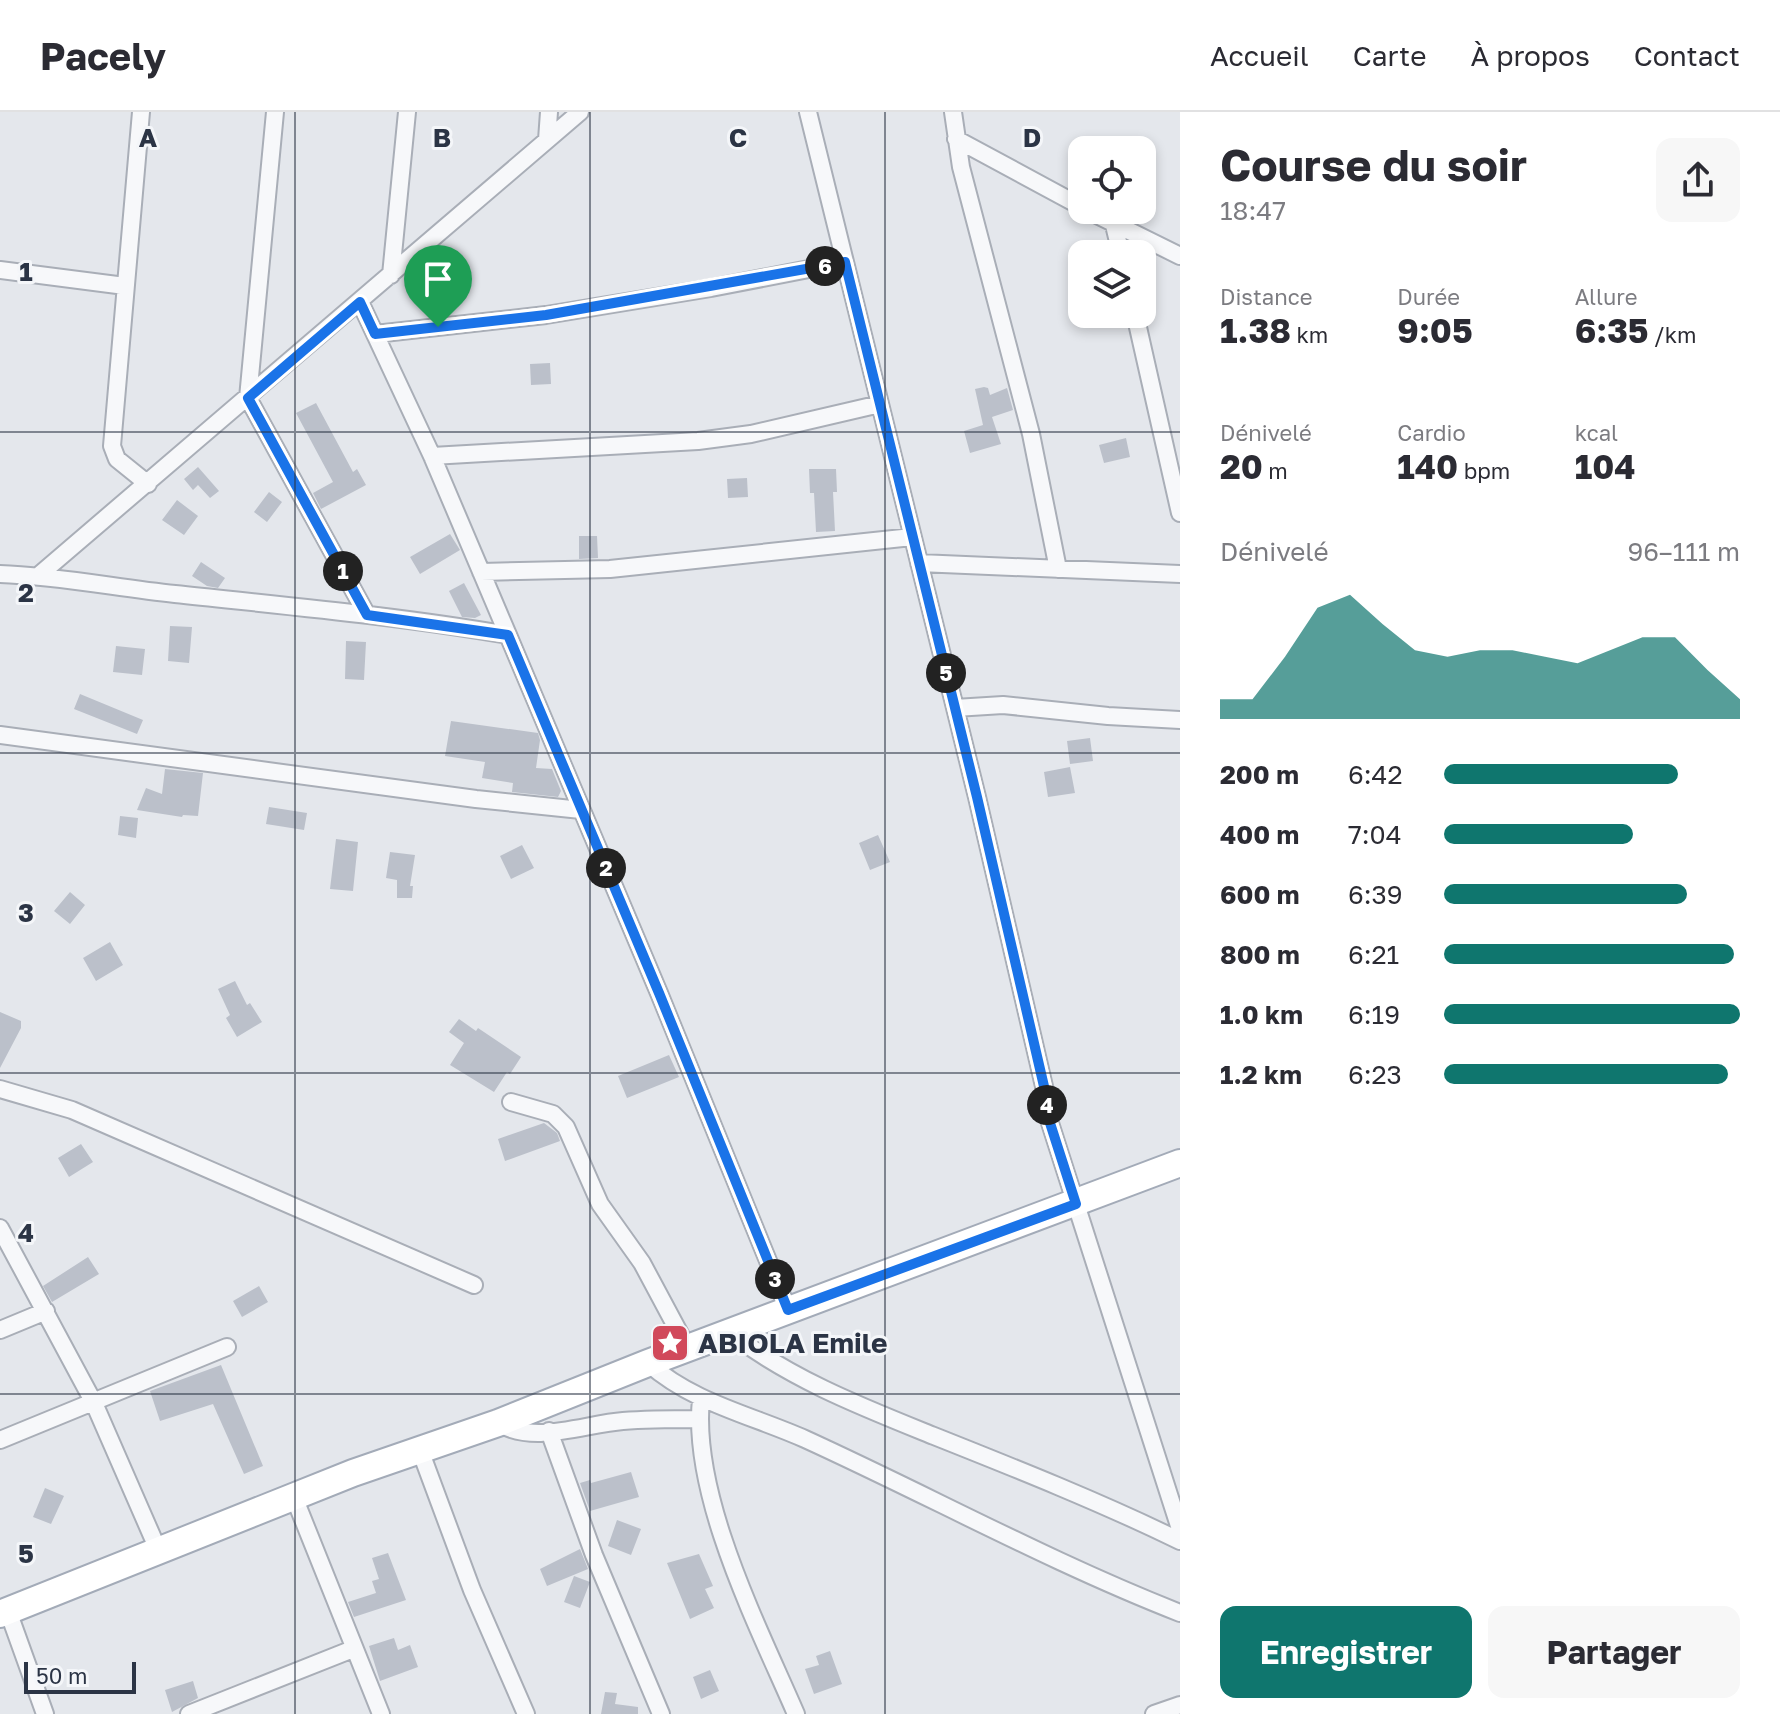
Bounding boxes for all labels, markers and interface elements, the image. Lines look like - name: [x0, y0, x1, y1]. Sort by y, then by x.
- text: Pacely: [40, 33, 166, 78]
- text: Accueil: [1210, 39, 1309, 72]
- text: Carte: [1353, 39, 1426, 72]
- text: À propos: [1470, 39, 1590, 72]
- text: Contact: [1634, 39, 1740, 72]
- text: A: [139, 122, 158, 153]
- text: B: [433, 122, 451, 153]
- text: C: [729, 122, 747, 153]
- text: D: [1023, 122, 1041, 153]
- map controls: [1068, 136, 1156, 328]
- button: locate: [1068, 136, 1156, 224]
- text: Course du soir: [1220, 138, 1527, 191]
- button: share: [1656, 138, 1740, 222]
- text: 18:47: [1220, 195, 1286, 226]
- button: layers: [1068, 240, 1156, 328]
- pin: [404, 245, 472, 327]
- pin: 6: [805, 246, 845, 286]
- text: 6: [818, 252, 832, 279]
- text: 1: [19, 256, 33, 287]
- icon: arrive: [416, 257, 460, 301]
- text: Distance: [1220, 283, 1312, 310]
- text: Durée: [1397, 283, 1460, 310]
- text: Allure: [1575, 283, 1637, 310]
- text: 1.38: [1220, 310, 1291, 350]
- text: 9:05: [1397, 310, 1473, 350]
- text: 6:35: [1575, 310, 1649, 350]
- text: km: [1291, 321, 1328, 348]
- text: /km: [1649, 321, 1697, 348]
- text: Dénivelé: [1220, 419, 1312, 446]
- text: Cardio: [1397, 419, 1466, 446]
- text: kcal: [1575, 419, 1618, 446]
- text: 20: [1220, 446, 1263, 486]
- text: 140: [1397, 446, 1458, 486]
- text: 104: [1575, 446, 1636, 486]
- text: m: [1263, 457, 1288, 484]
- text: bpm: [1458, 457, 1510, 484]
- text: Dénivelé: [1220, 536, 1329, 567]
- text: 96–111 m: [1627, 536, 1740, 567]
- pin: 1: [323, 551, 363, 591]
- text: 1: [337, 557, 349, 584]
- text: 2: [18, 577, 34, 608]
- pin: 5: [926, 653, 966, 693]
- text: 5: [939, 659, 953, 686]
- text: 200 m: [1220, 759, 1299, 790]
- text: 6:42: [1348, 759, 1402, 790]
- text: 400 m: [1220, 819, 1299, 850]
- text: 7:04: [1348, 819, 1402, 850]
- pin: 2: [586, 848, 626, 888]
- text: 2: [599, 854, 613, 881]
- text: 600 m: [1220, 879, 1300, 910]
- text: 6:39: [1348, 879, 1402, 910]
- text: 3: [18, 897, 34, 928]
- text: 800 m: [1220, 939, 1300, 970]
- text: 6:21: [1348, 939, 1399, 970]
- text: 1.0 km: [1220, 999, 1303, 1030]
- text: 6:19: [1348, 999, 1400, 1030]
- text: 1.2 km: [1220, 1059, 1302, 1090]
- text: 6:23: [1348, 1059, 1402, 1090]
- pin: 4: [1027, 1085, 1067, 1125]
- text: 4: [1040, 1091, 1054, 1118]
- text: 4: [18, 1217, 34, 1248]
- pin: 3: [755, 1259, 795, 1299]
- text: 3: [768, 1265, 782, 1292]
- place icon: ABIOLA Emile: [649, 1322, 691, 1364]
- place label: ABIOLA Emile: [698, 1326, 888, 1359]
- text: 5: [18, 1538, 34, 1569]
- button: Enregistrer: [1220, 1606, 1472, 1698]
- button: Partager: [1488, 1606, 1740, 1698]
- scale bar: [24, 1658, 136, 1694]
- text: 50 m: [36, 1662, 87, 1689]

